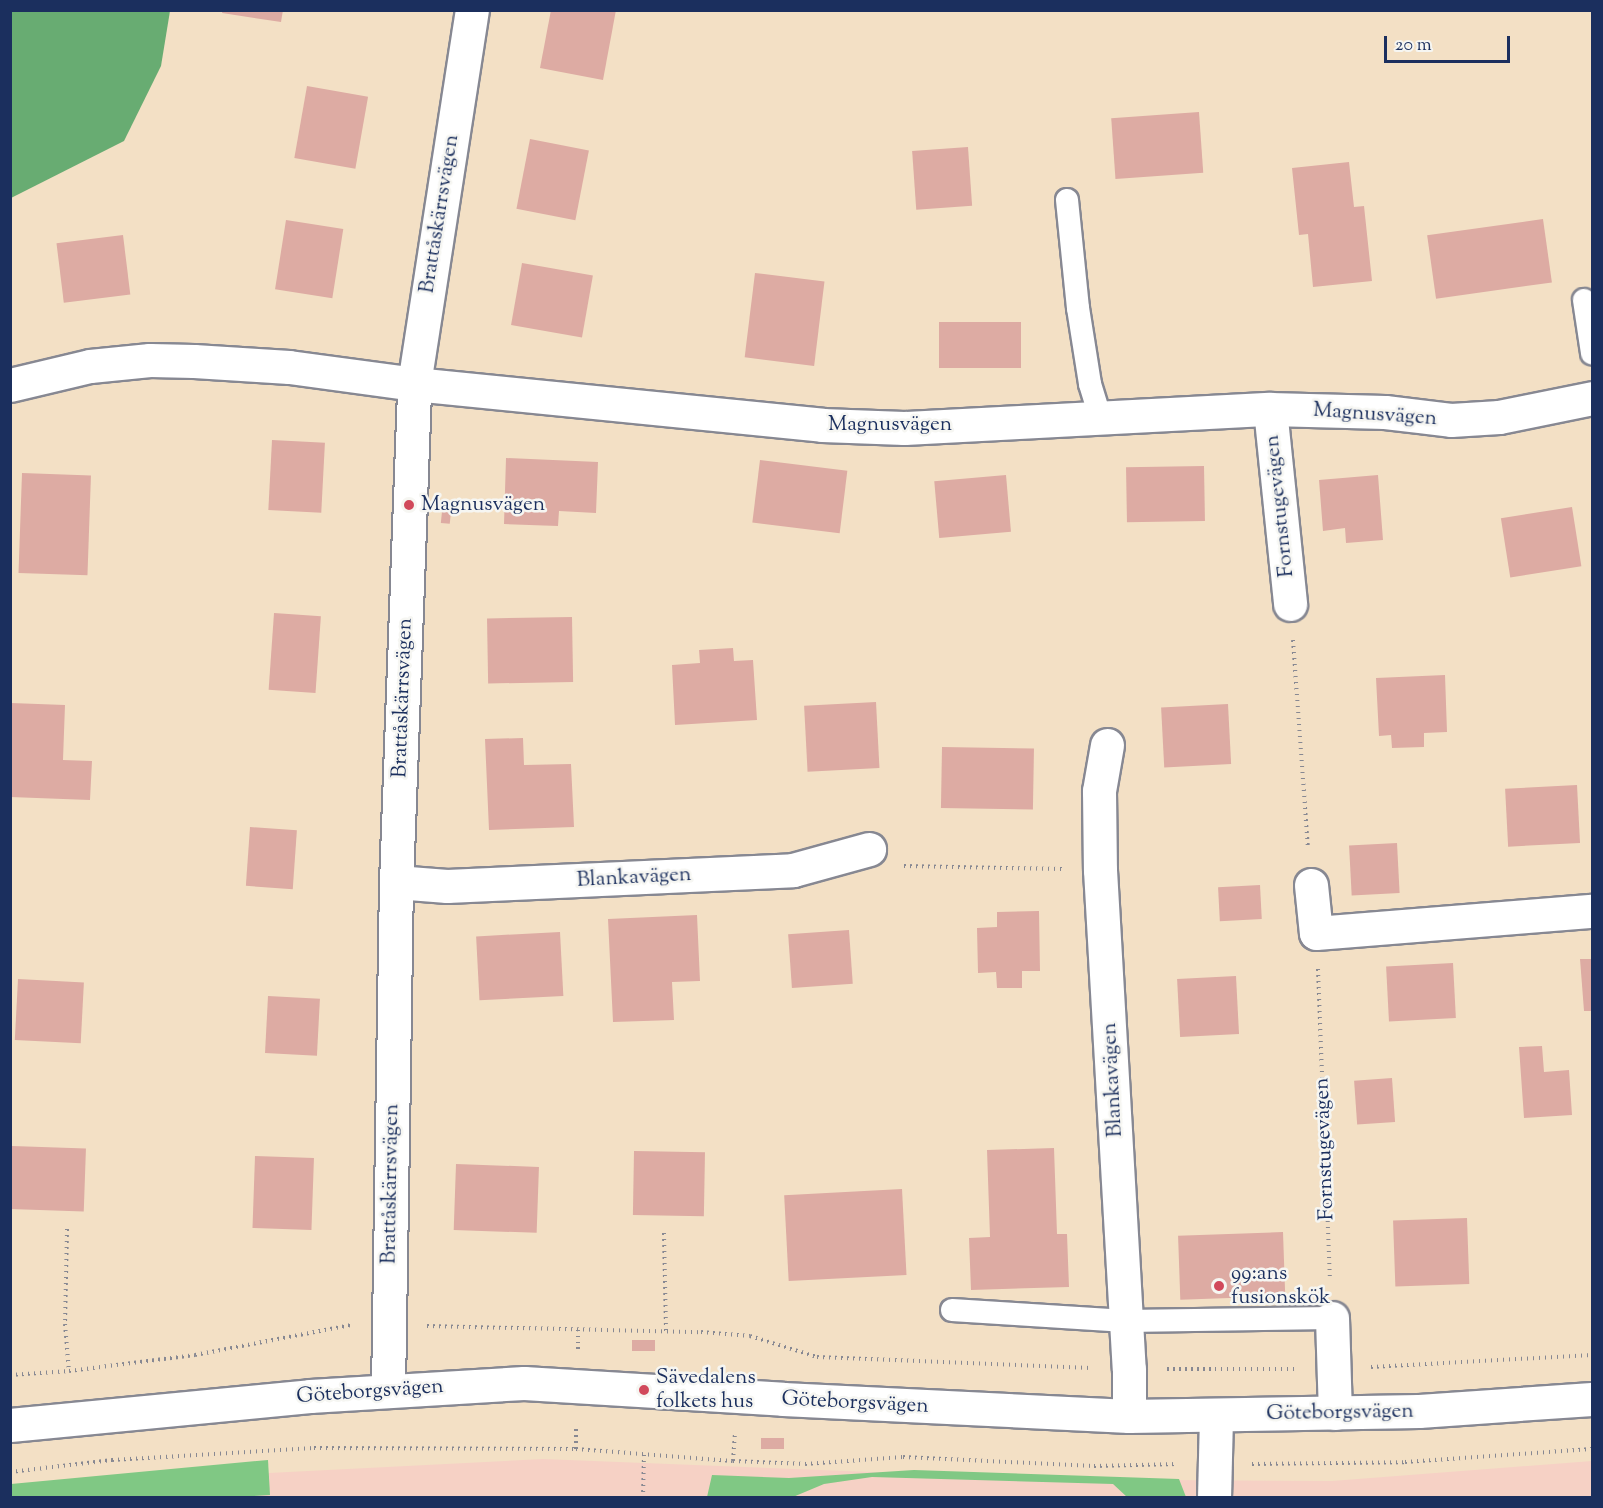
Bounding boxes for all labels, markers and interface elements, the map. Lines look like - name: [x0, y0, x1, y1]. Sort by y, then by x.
- scale bar: [1387, 24, 1513, 62]
- text: 20 m: [1395, 33, 1432, 59]
- street label: Brattåskärrsvägen: [415, 133, 465, 295]
- street label: Magnusvägen: [1312, 398, 1438, 432]
- street label: Magnusvägen: [828, 412, 952, 438]
- street label: Fornstugevägen: [1260, 434, 1300, 578]
- place label: Magnusvägen: [421, 492, 545, 518]
- marker: Magnusvägen: [402, 498, 416, 512]
- street label: Brattåskärrsvägen: [388, 617, 418, 779]
- street label: Blankavägen: [576, 862, 692, 894]
- street label: Blankavägen: [1097, 1022, 1129, 1138]
- street label: Fornstugevägen: [1310, 1077, 1340, 1221]
- street label: Brattåskärrsvägen: [377, 1104, 405, 1264]
- place label: 99:ans fusionskök: [1231, 1261, 1330, 1311]
- marker: 99:ans fusionskök: [1212, 1279, 1226, 1293]
- place label: Sävedalens folkets hus: [656, 1365, 756, 1415]
- street label: Göteborgsvägen: [296, 1374, 444, 1410]
- marker: Sävedalens folkets hus: [637, 1383, 651, 1397]
- street label: Göteborgsvägen: [781, 1387, 929, 1419]
- street label: Göteborgsvägen: [1266, 1399, 1414, 1427]

